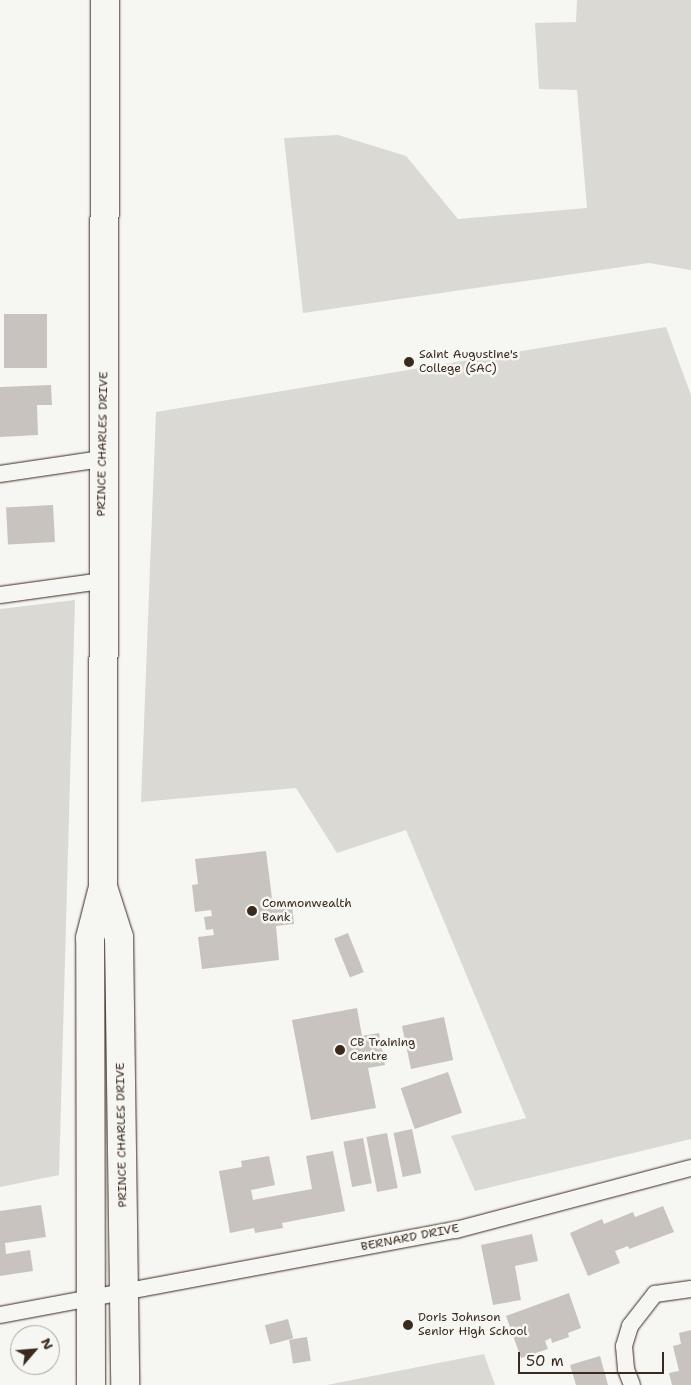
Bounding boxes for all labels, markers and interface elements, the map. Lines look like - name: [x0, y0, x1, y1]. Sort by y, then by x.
- place label: Saint Augustine's College (SAC): [419, 348, 518, 376]
- marker: Saint Augustine's College (SAC): [403, 356, 415, 368]
- street label: PRINCE CHARLES DRIVE: [95, 371, 111, 517]
- place label: Commonwealth Bank: [262, 897, 352, 925]
- marker: Commonwealth Bank: [246, 905, 258, 917]
- place label: CB Training Centre: [350, 1036, 415, 1064]
- marker: CB Training Centre: [334, 1044, 346, 1056]
- street label: PRINCE CHARLES DRIVE: [114, 1062, 130, 1208]
- street label: BERNARD DRIVE: [360, 1221, 460, 1255]
- place label: Doris Johnson Senior High School: [418, 1311, 527, 1339]
- marker: Doris Johnson Senior High School: [402, 1319, 414, 1331]
- north arrow: [10, 1325, 60, 1375]
- text: N: [37, 1335, 58, 1353]
- scale bar: [521, 1342, 667, 1374]
- text: 50 m: [526, 1351, 564, 1371]

